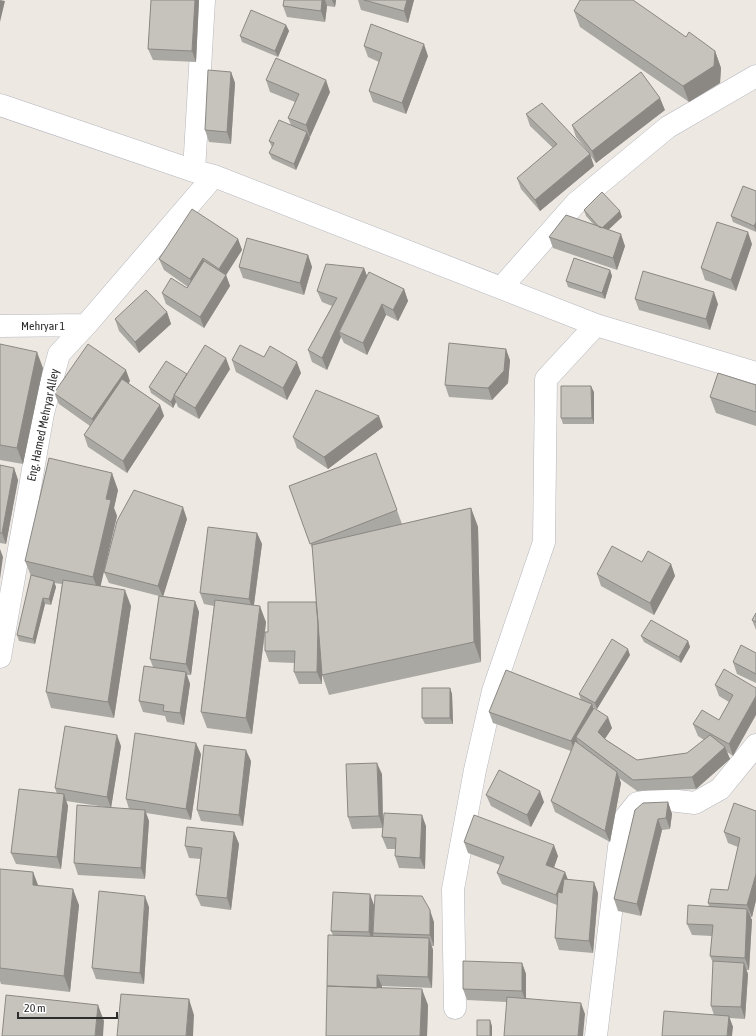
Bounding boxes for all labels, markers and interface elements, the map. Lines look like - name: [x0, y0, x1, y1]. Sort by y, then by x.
- street label: Mehryar 1: [21, 319, 65, 333]
- street label: Eng. Hamed Mehryar Alley: [24, 367, 62, 483]
- scale bar: [18, 994, 117, 1020]
- text: 20 m: [24, 1001, 46, 1015]

